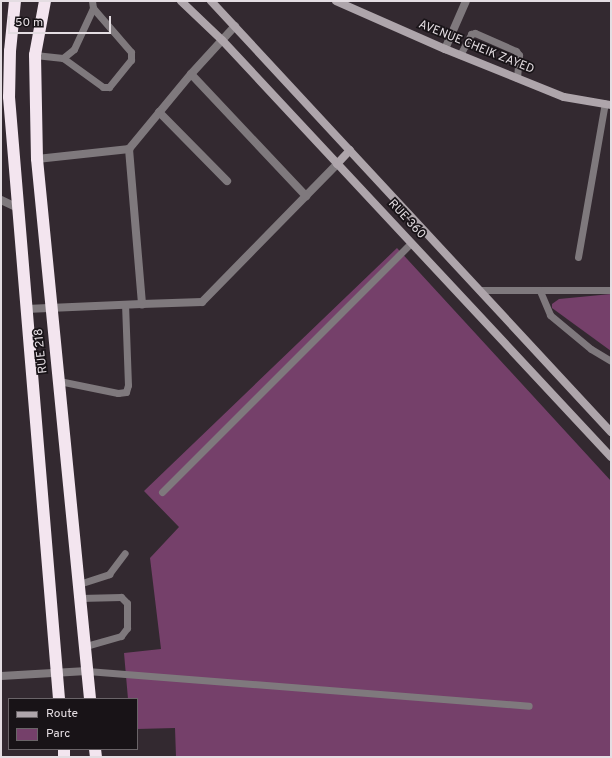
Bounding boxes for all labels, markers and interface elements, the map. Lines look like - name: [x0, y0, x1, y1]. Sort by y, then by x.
- scale bar: [10, 8, 113, 34]
- text: 50 m: [15, 15, 43, 31]
- street label: AVENUE CHEIK ZAYED: [416, 18, 536, 78]
- street label: RUE 360: [384, 197, 428, 243]
- street label: RUE 218: [32, 328, 52, 374]
- legend: [8, 698, 138, 750]
- text: Route: [46, 706, 78, 722]
- text: Parc: [46, 726, 70, 742]

